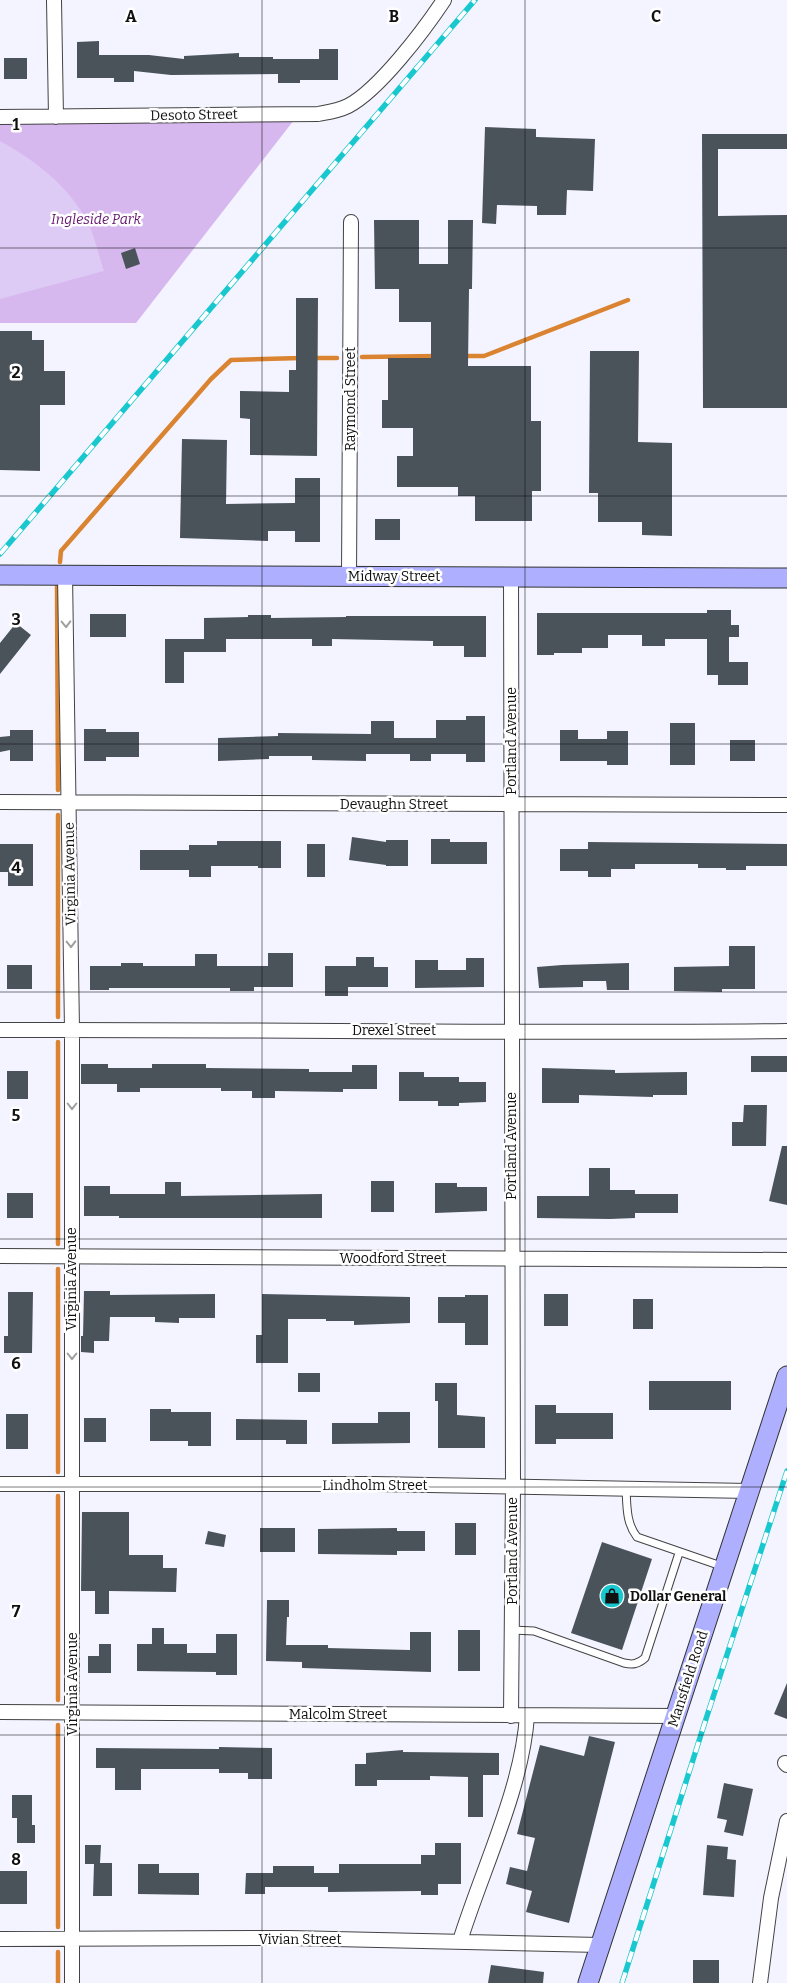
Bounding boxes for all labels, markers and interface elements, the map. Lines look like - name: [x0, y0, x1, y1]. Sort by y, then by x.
- text: A: [125, 7, 137, 26]
- text: B: [389, 7, 399, 26]
- text: C: [651, 7, 661, 26]
- street label: Desoto Street: [150, 106, 238, 124]
- text: 1: [13, 115, 20, 134]
- park label: Ingleside Park: [51, 211, 141, 228]
- street label: Raymond Street: [342, 347, 359, 451]
- text: 2: [11, 363, 21, 382]
- street label: Midway Street: [348, 568, 440, 585]
- text: 3: [11, 610, 21, 629]
- one-way arrow: [61, 620, 71, 628]
- street label: Portland Avenue: [503, 687, 520, 795]
- street label: Devaughn Street: [340, 796, 448, 813]
- street label: Virginia Avenue: [61, 822, 79, 926]
- text: 4: [11, 858, 21, 877]
- one-way arrow: [66, 940, 76, 948]
- street label: Drexel Street: [352, 1022, 436, 1039]
- street label: Portland Avenue: [503, 1092, 520, 1200]
- one-way arrow: [67, 1103, 77, 1111]
- text: 5: [12, 1106, 21, 1125]
- street label: Virginia Avenue: [63, 1227, 80, 1331]
- street label: Woodford Street: [340, 1250, 446, 1267]
- one-way arrow: [67, 1353, 77, 1361]
- text: 6: [11, 1354, 21, 1373]
- street label: Lindholm Street: [322, 1477, 428, 1494]
- street label: Portland Avenue: [504, 1497, 521, 1605]
- shop icon: Dollar General: [599, 1583, 625, 1609]
- place label: Dollar General: [630, 1588, 727, 1605]
- text: 7: [12, 1602, 21, 1621]
- street label: Mansfield Road: [664, 1629, 712, 1729]
- street label: Virginia Avenue: [64, 1632, 81, 1736]
- street label: Malcolm Street: [289, 1706, 387, 1723]
- text: 8: [11, 1850, 21, 1869]
- street label: Vivian Street: [258, 1931, 342, 1948]

